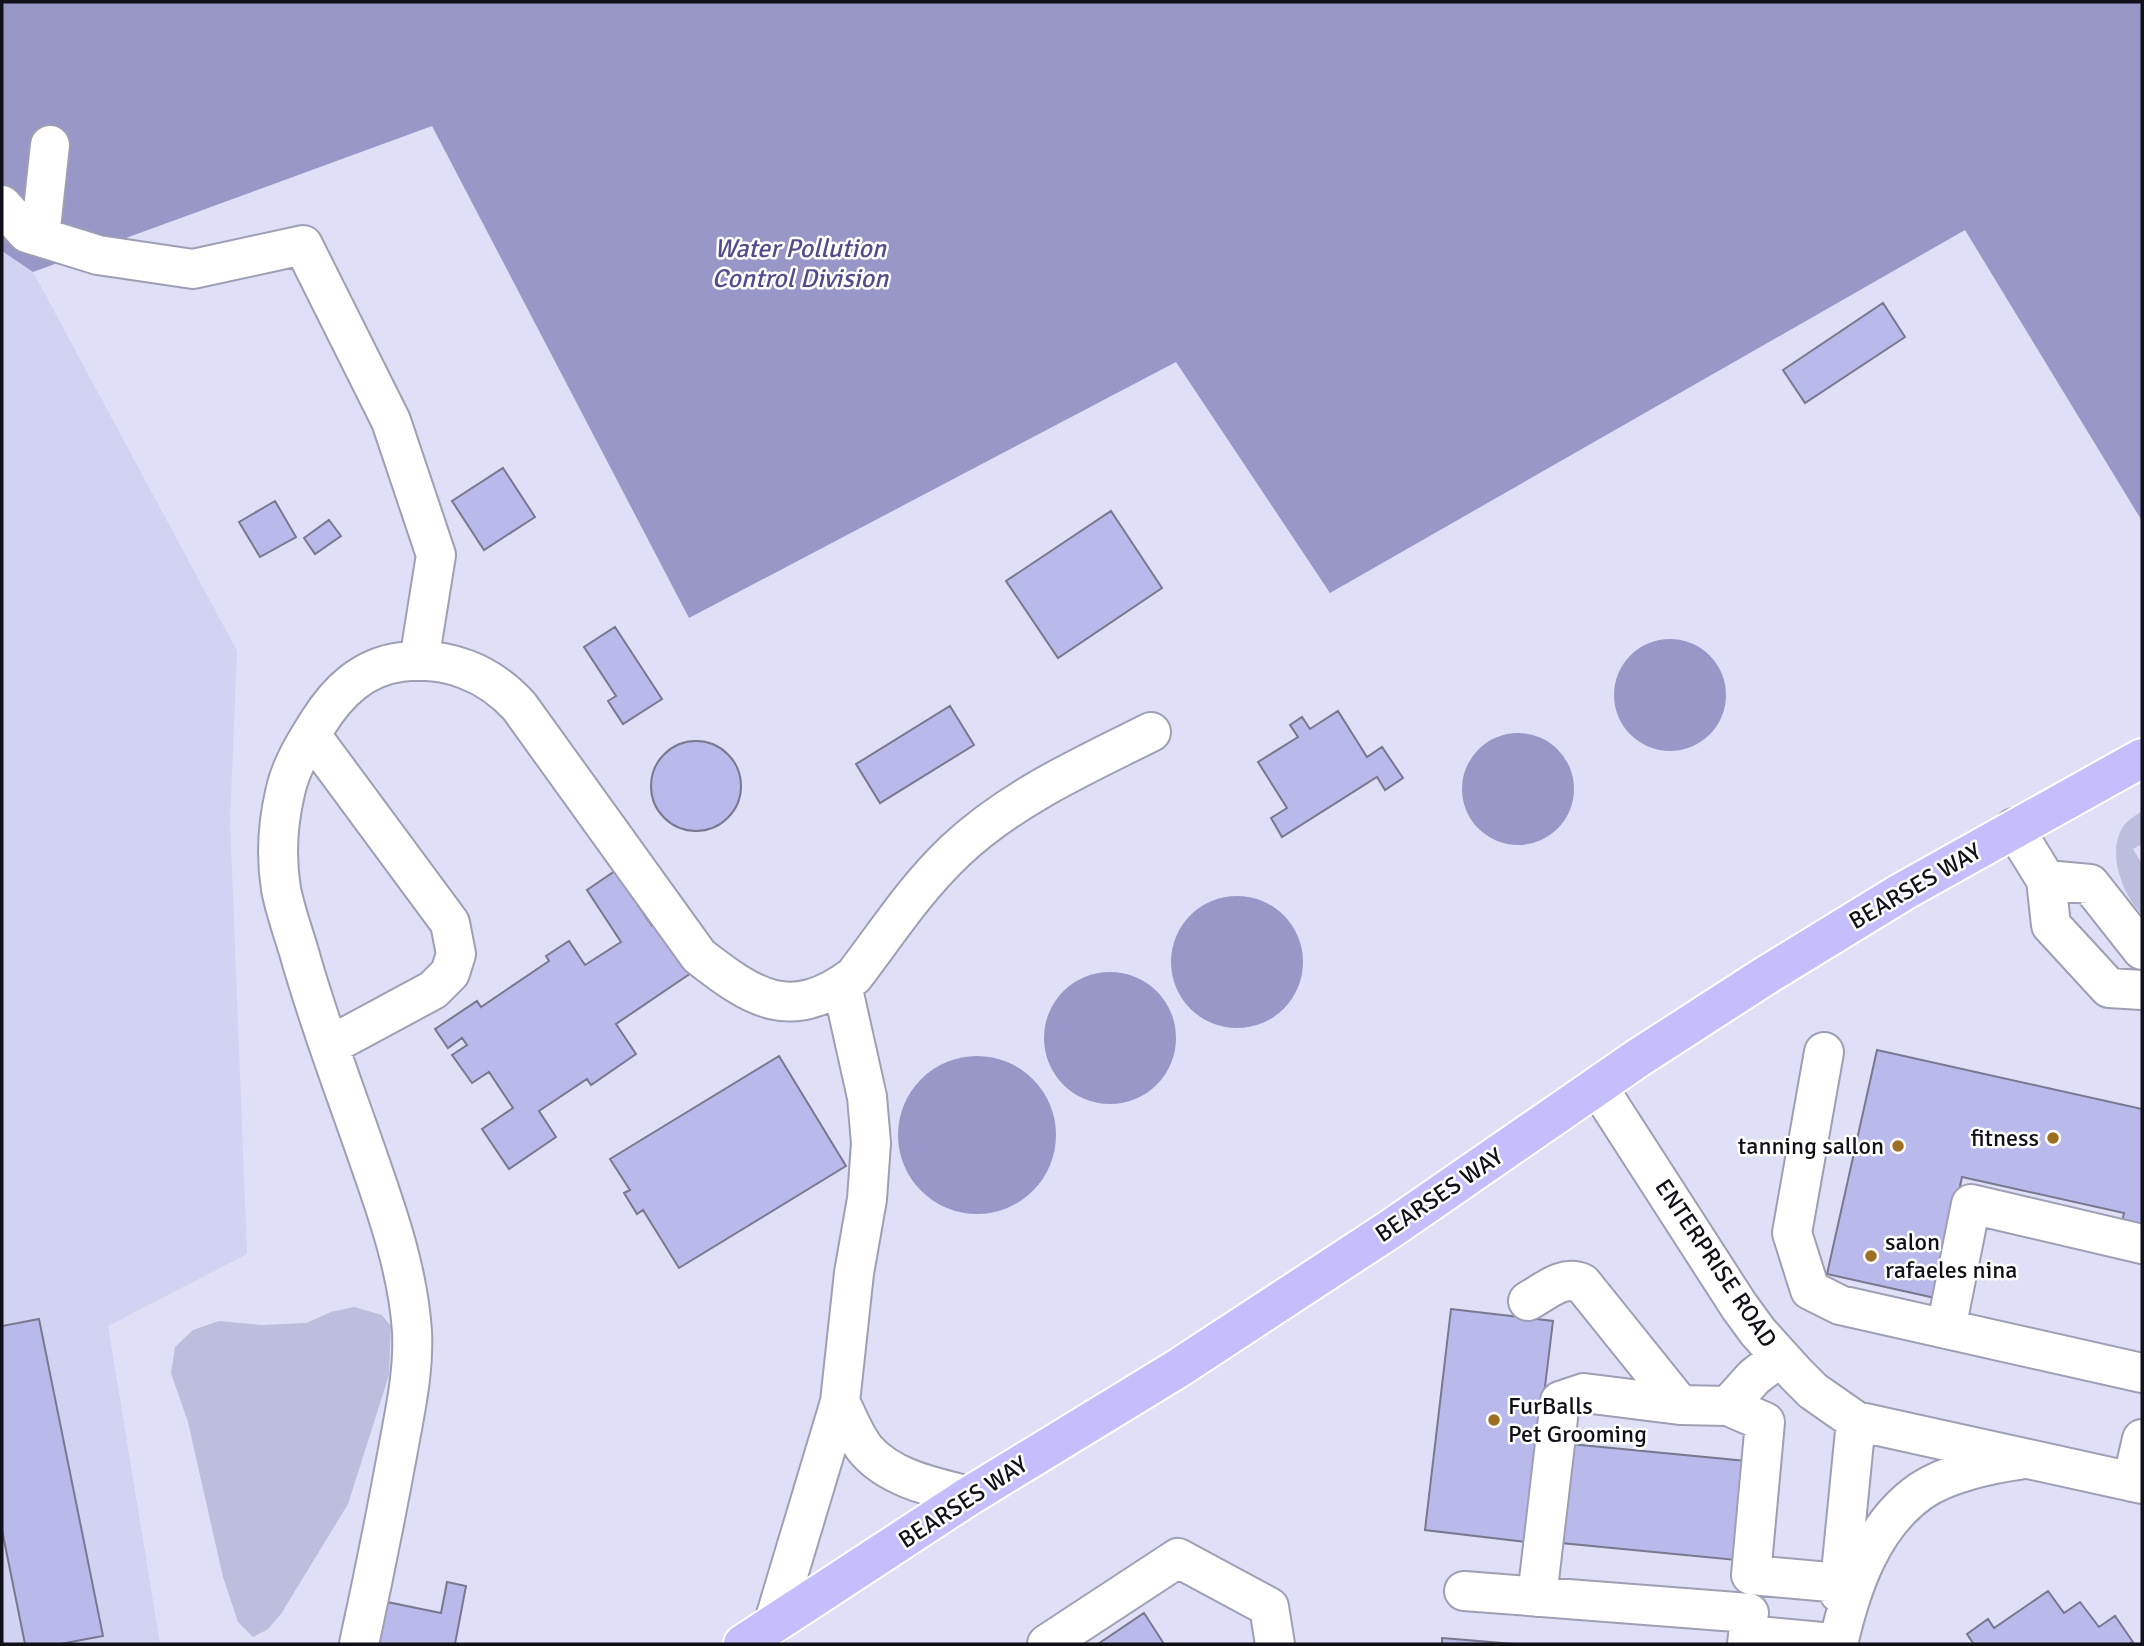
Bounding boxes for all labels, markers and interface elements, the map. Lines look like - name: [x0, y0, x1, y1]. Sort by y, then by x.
- water label: Water Pollution Control Division: [712, 233, 889, 295]
- street label: BEARSES WAY: [1843, 836, 1987, 936]
- place label: fitness: [1971, 1123, 2039, 1153]
- marker: fitness: [2045, 1130, 2061, 1146]
- place label: tanning sallon: [1738, 1131, 1884, 1161]
- marker: tanning sallon: [1890, 1138, 1906, 1154]
- street label: BEARSES WAY: [1369, 1141, 1509, 1249]
- street label: ENTERPRISE ROAD: [1649, 1173, 1783, 1353]
- place label: salon rafaeles nina: [1885, 1227, 2017, 1285]
- marker: salon rafaeles nina: [1863, 1248, 1879, 1264]
- place label: FurBalls Pet Grooming: [1508, 1391, 1647, 1449]
- marker: FurBalls Pet Grooming: [1486, 1412, 1502, 1428]
- street label: BEARSES WAY: [893, 1449, 1033, 1555]

